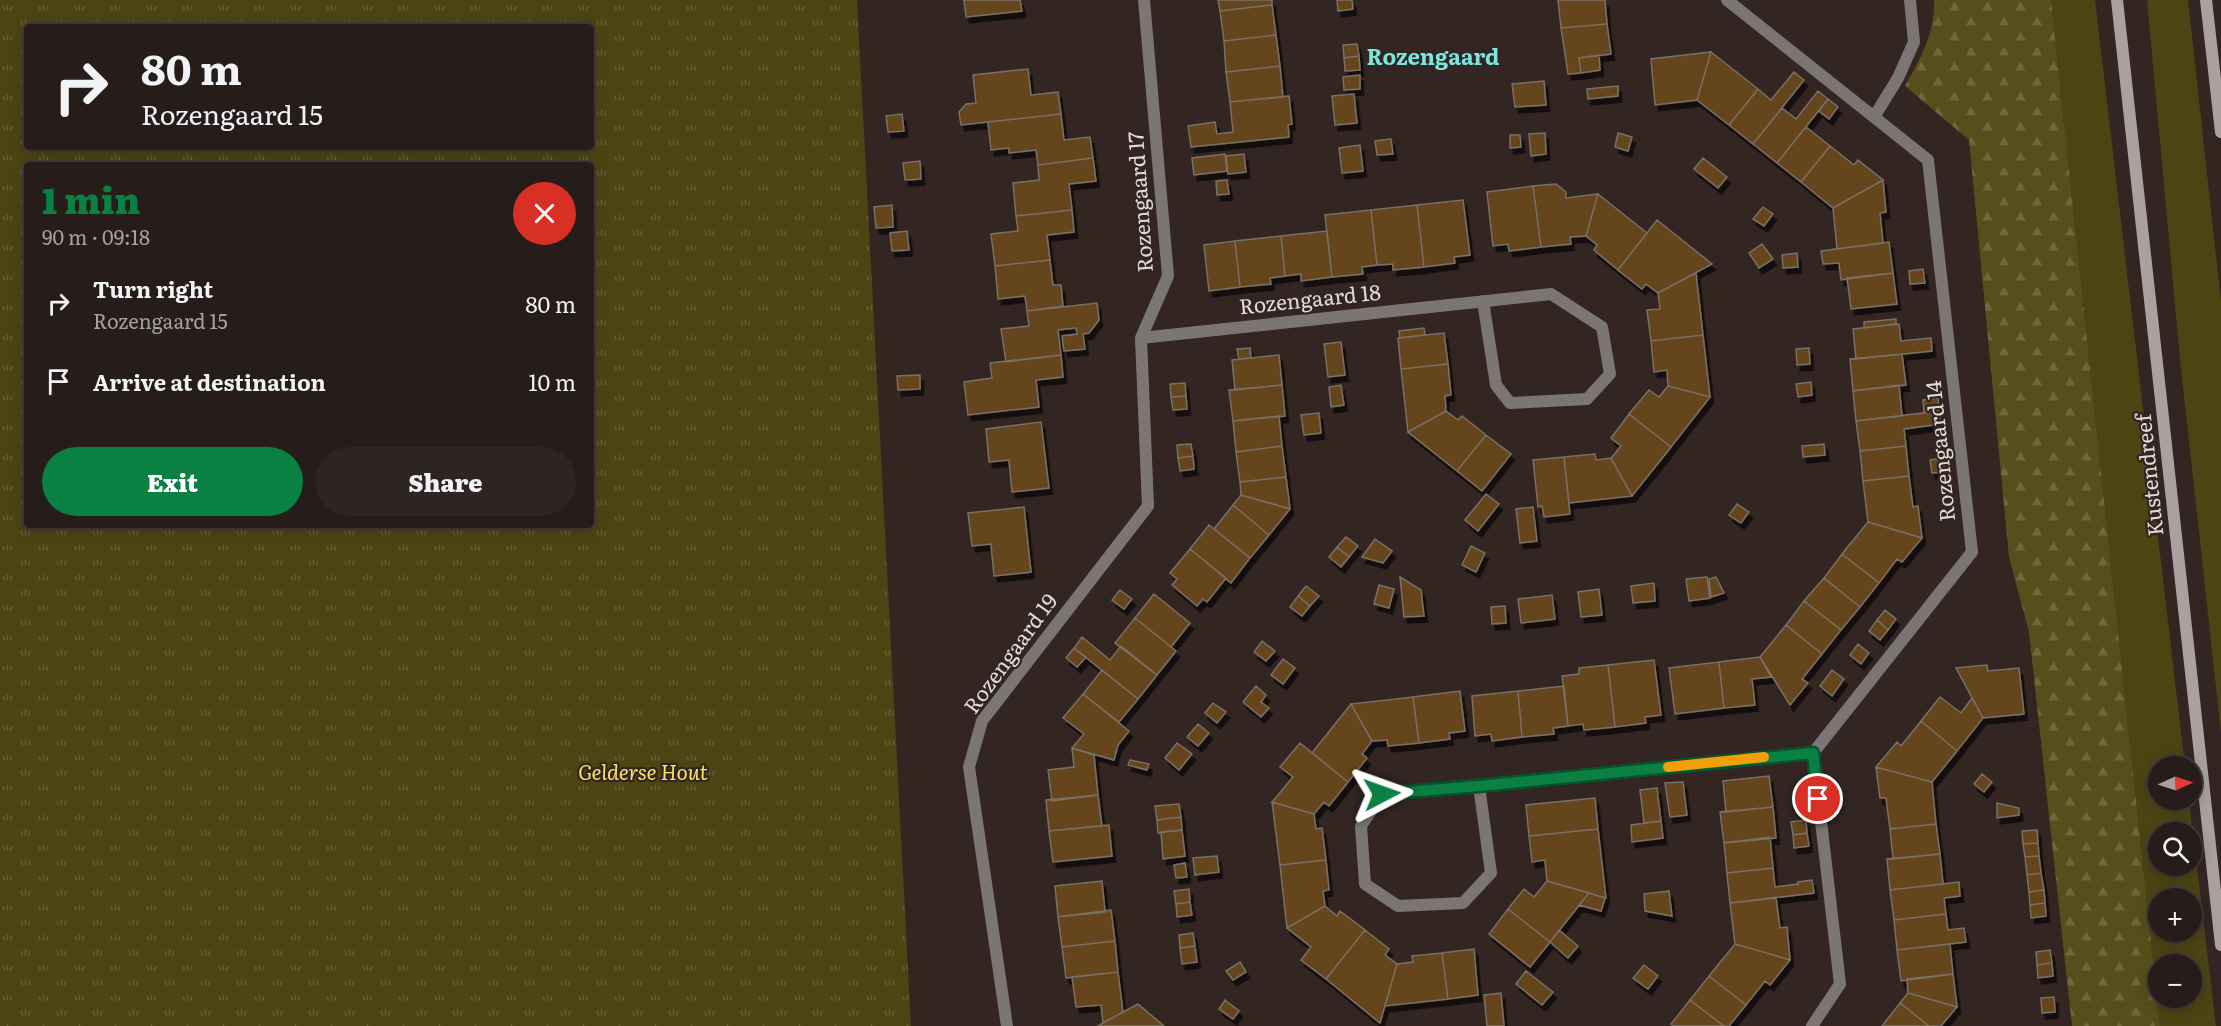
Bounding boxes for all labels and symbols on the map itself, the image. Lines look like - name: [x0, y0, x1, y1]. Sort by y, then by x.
- district label: Rozengaard: [1366, 39, 1500, 72]
- street label: Rozengaard 17: [1118, 130, 1159, 274]
- street label: Rozengaard 18: [1237, 275, 1382, 320]
- street label: Rozengaard 14: [1916, 379, 1961, 523]
- street label: Kustendreef: [2125, 411, 2169, 538]
- street label: Rozengaard 19: [955, 586, 1063, 719]
- park label: Gelderse Hout: [578, 755, 709, 786]
- north arrow: [2148, 756, 2202, 810]
- position arrow: [1350, 762, 1414, 826]
- pin: [1792, 773, 1843, 824]

